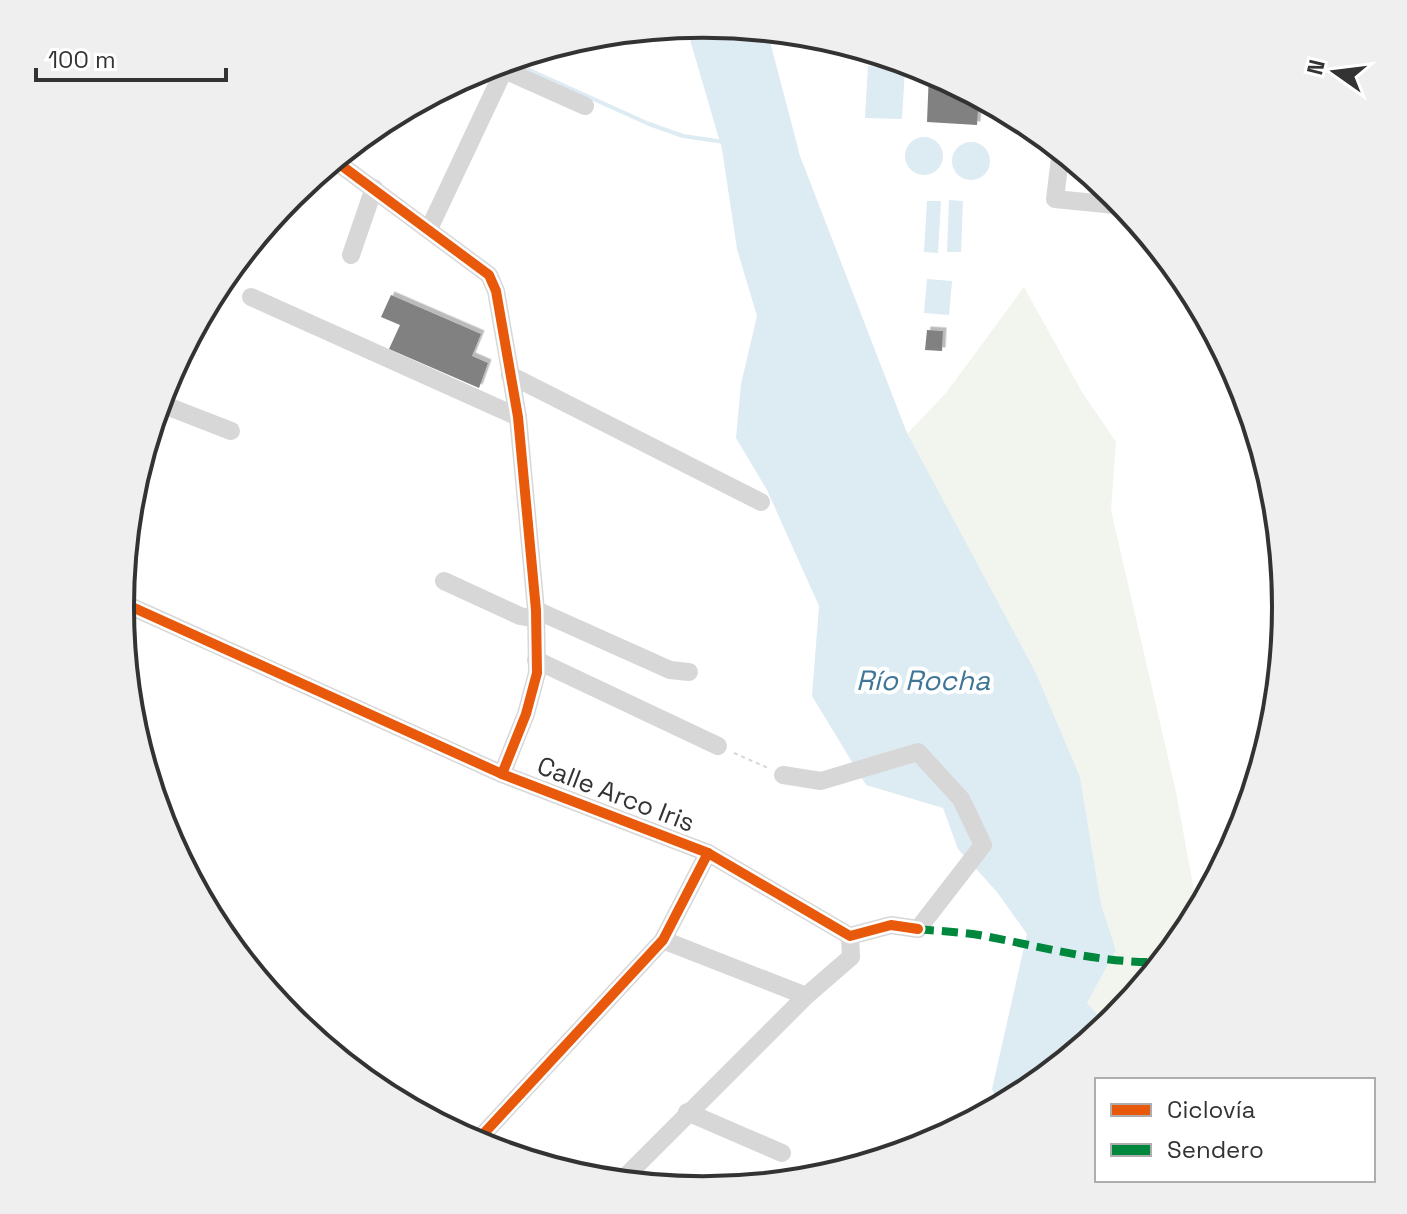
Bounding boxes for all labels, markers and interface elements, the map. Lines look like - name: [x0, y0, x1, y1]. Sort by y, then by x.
- scale bar: [36, 32, 226, 82]
- north arrow: [1295, 32, 1375, 112]
- text: 100 m: [48, 44, 116, 75]
- text: N: [1300, 57, 1331, 78]
- water label: Río Rocha: [856, 662, 991, 698]
- street label: Calle Arco Iris: [532, 748, 700, 840]
- legend: [1095, 1078, 1375, 1182]
- text: Ciclovía: [1167, 1094, 1256, 1125]
- text: Sendero: [1167, 1134, 1264, 1165]

